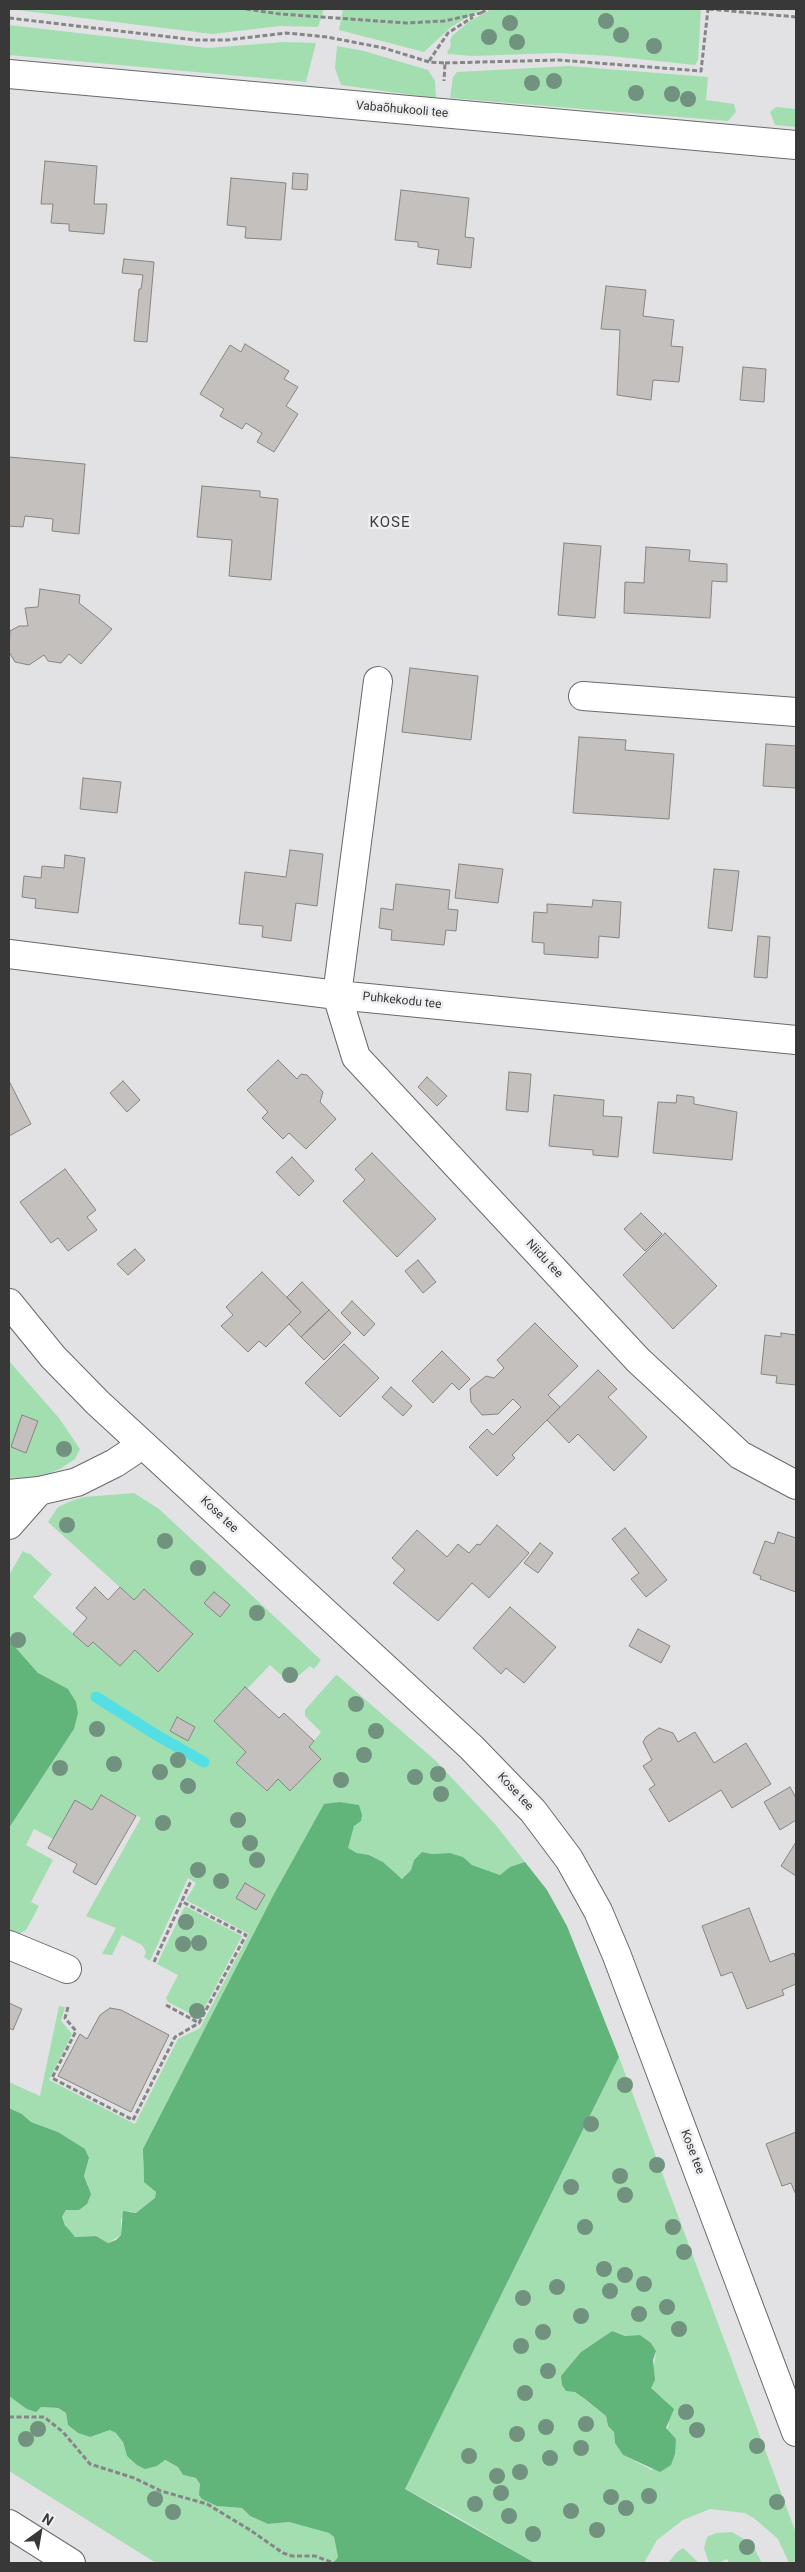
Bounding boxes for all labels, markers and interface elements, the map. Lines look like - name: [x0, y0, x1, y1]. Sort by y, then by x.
- street label: Vabaõhukooli tee: [355, 99, 449, 121]
- district label: KOSE: [369, 514, 411, 532]
- street label: Puhkekodu tee: [362, 990, 442, 1012]
- street label: Niidu tee: [523, 1237, 565, 1281]
- street label: Kose tee: [197, 1494, 241, 1536]
- street label: Kose tee: [494, 1770, 536, 1814]
- street label: Kose tee: [677, 2128, 707, 2176]
- north arrow: [15, 2507, 65, 2557]
- text: N: [40, 2510, 56, 2529]

